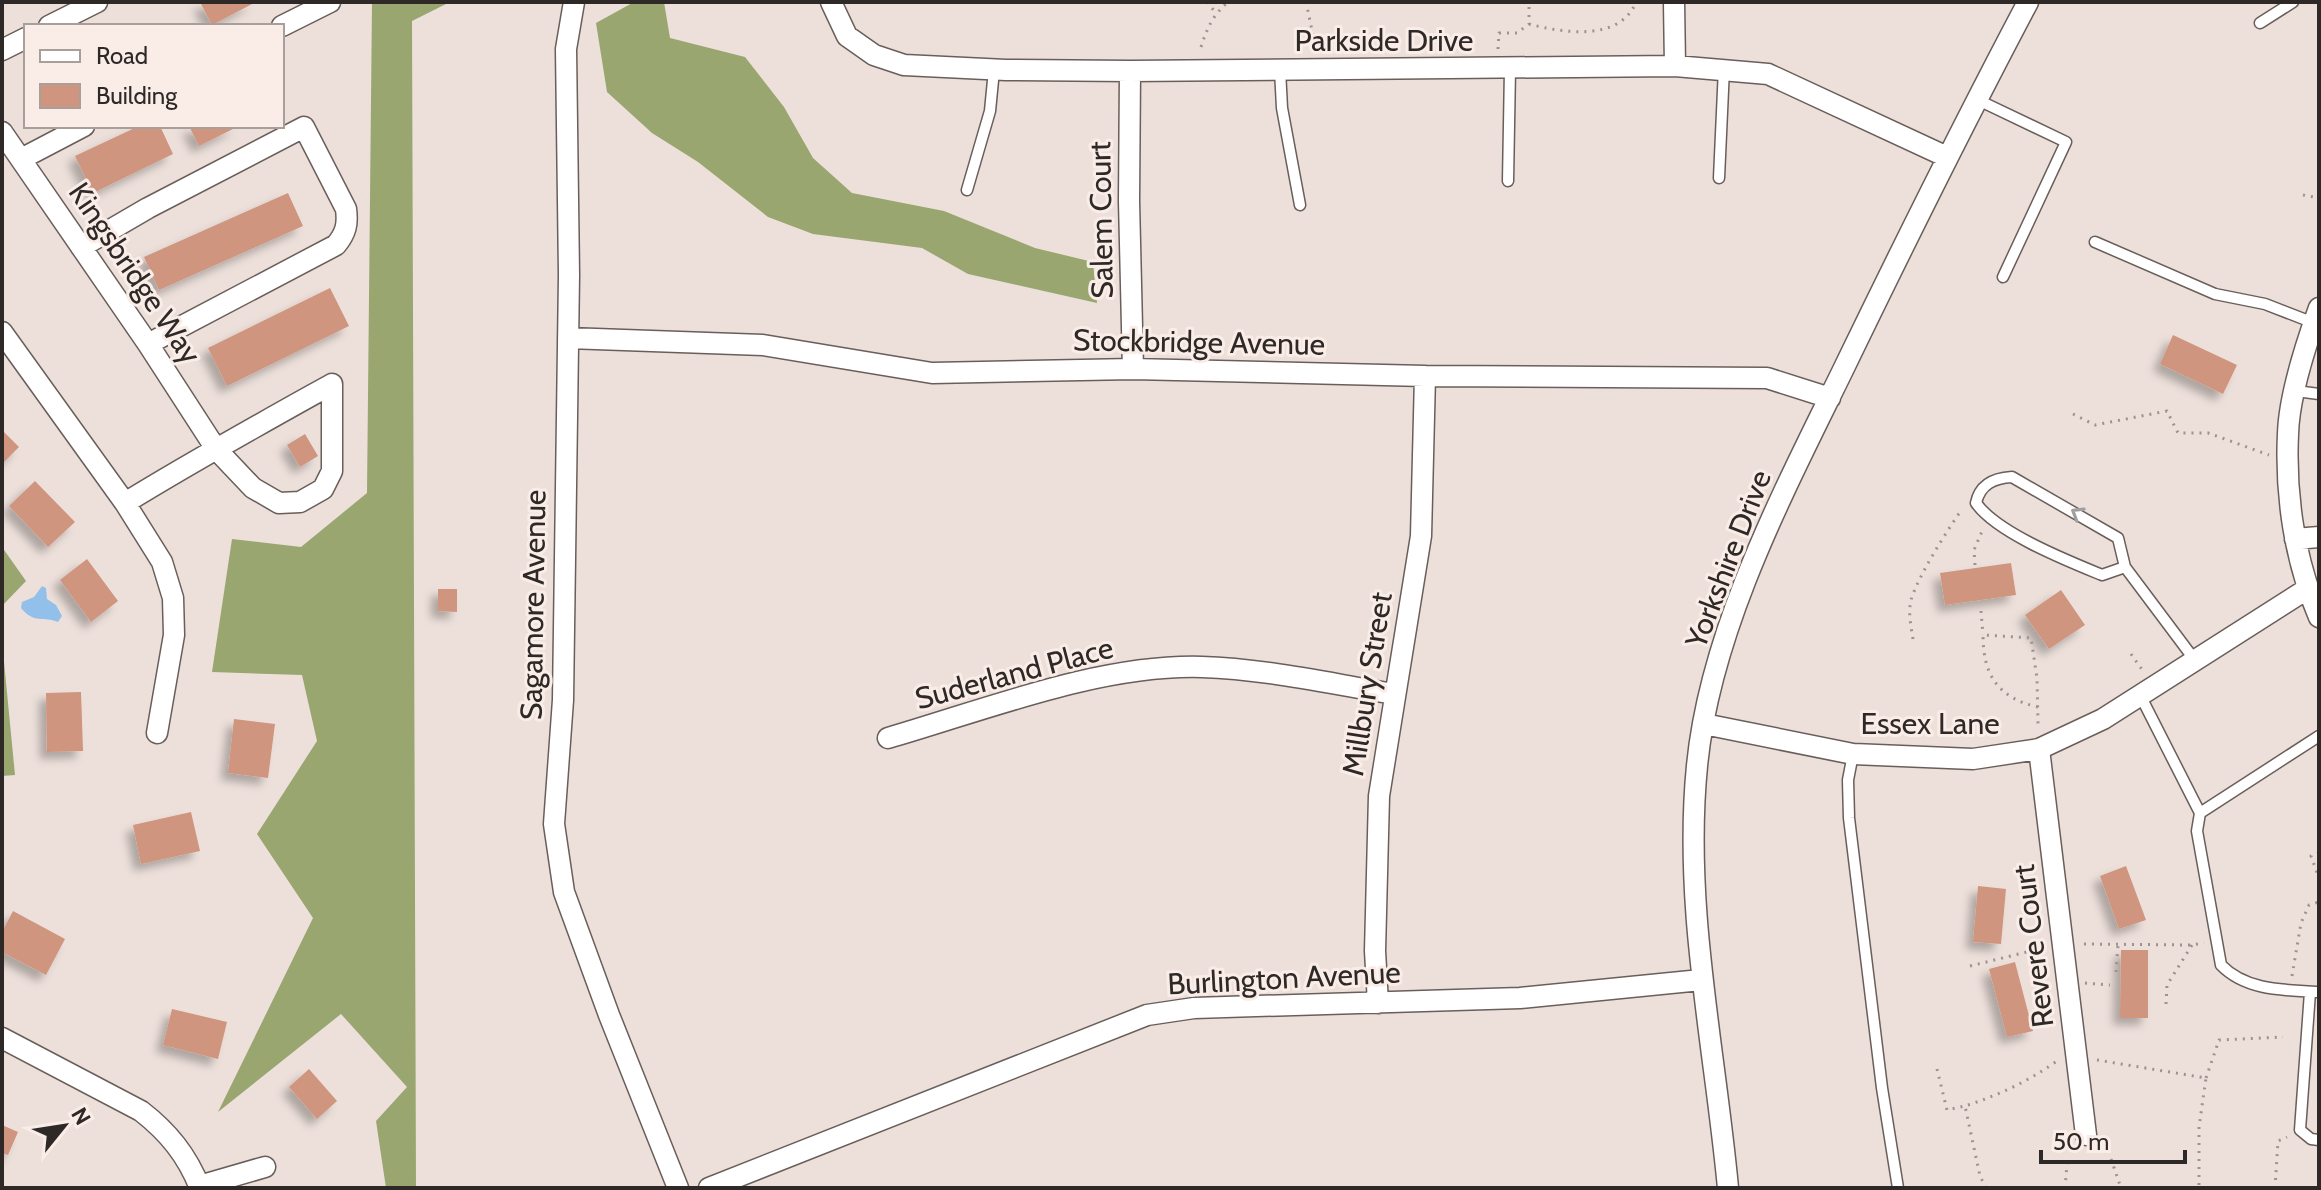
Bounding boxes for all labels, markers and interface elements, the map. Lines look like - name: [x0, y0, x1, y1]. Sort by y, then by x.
- street label: Parkside Drive: [1295, 22, 1473, 59]
- legend: [24, 24, 284, 128]
- text: Road: [96, 41, 148, 70]
- text: Building: [96, 81, 178, 110]
- street label: Salem Court: [1081, 141, 1121, 299]
- street label: Kingsbridge Way: [61, 175, 209, 371]
- street label: Stockbridge Avenue: [1073, 321, 1325, 363]
- street label: Yorkshire Drive: [1677, 465, 1779, 654]
- street label: Sagamore Avenue: [512, 489, 554, 721]
- one-way arrow: [2071, 507, 2086, 523]
- street label: Millbury Street: [1334, 590, 1400, 778]
- street label: Suderland Place: [911, 629, 1117, 717]
- street label: Essex Lane: [1860, 705, 2000, 742]
- street label: Revere Court: [2005, 863, 2061, 1029]
- street label: Burlington Avenue: [1167, 953, 1401, 1003]
- north arrow: [24, 1086, 104, 1166]
- text: N: [65, 1103, 96, 1130]
- scale bar: [2041, 1114, 2185, 1164]
- text: 50 m: [2053, 1127, 2109, 1156]

